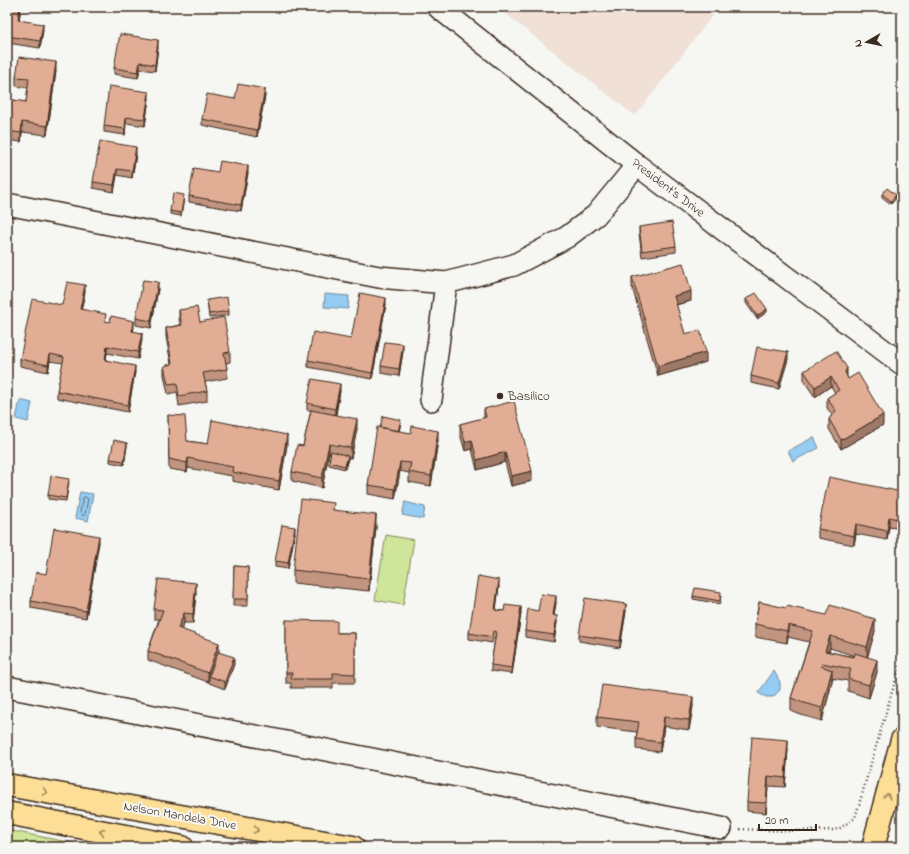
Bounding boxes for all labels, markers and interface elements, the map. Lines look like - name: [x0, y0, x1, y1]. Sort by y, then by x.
- north arrow: [847, 22, 887, 62]
- text: N: [850, 38, 867, 48]
- street label: President's Drive: [627, 154, 709, 222]
- place label: Basilico: [507, 387, 550, 406]
- marker: Basilico: [495, 391, 505, 401]
- one-way arrow: [42, 787, 49, 796]
- one-way arrow: [882, 793, 891, 800]
- street label: Nelson Mandela Drive: [122, 797, 238, 835]
- scale bar: [759, 806, 816, 832]
- text: 20 m: [765, 812, 788, 830]
- one-way arrow: [253, 825, 259, 833]
- one-way arrow: [99, 828, 105, 836]

